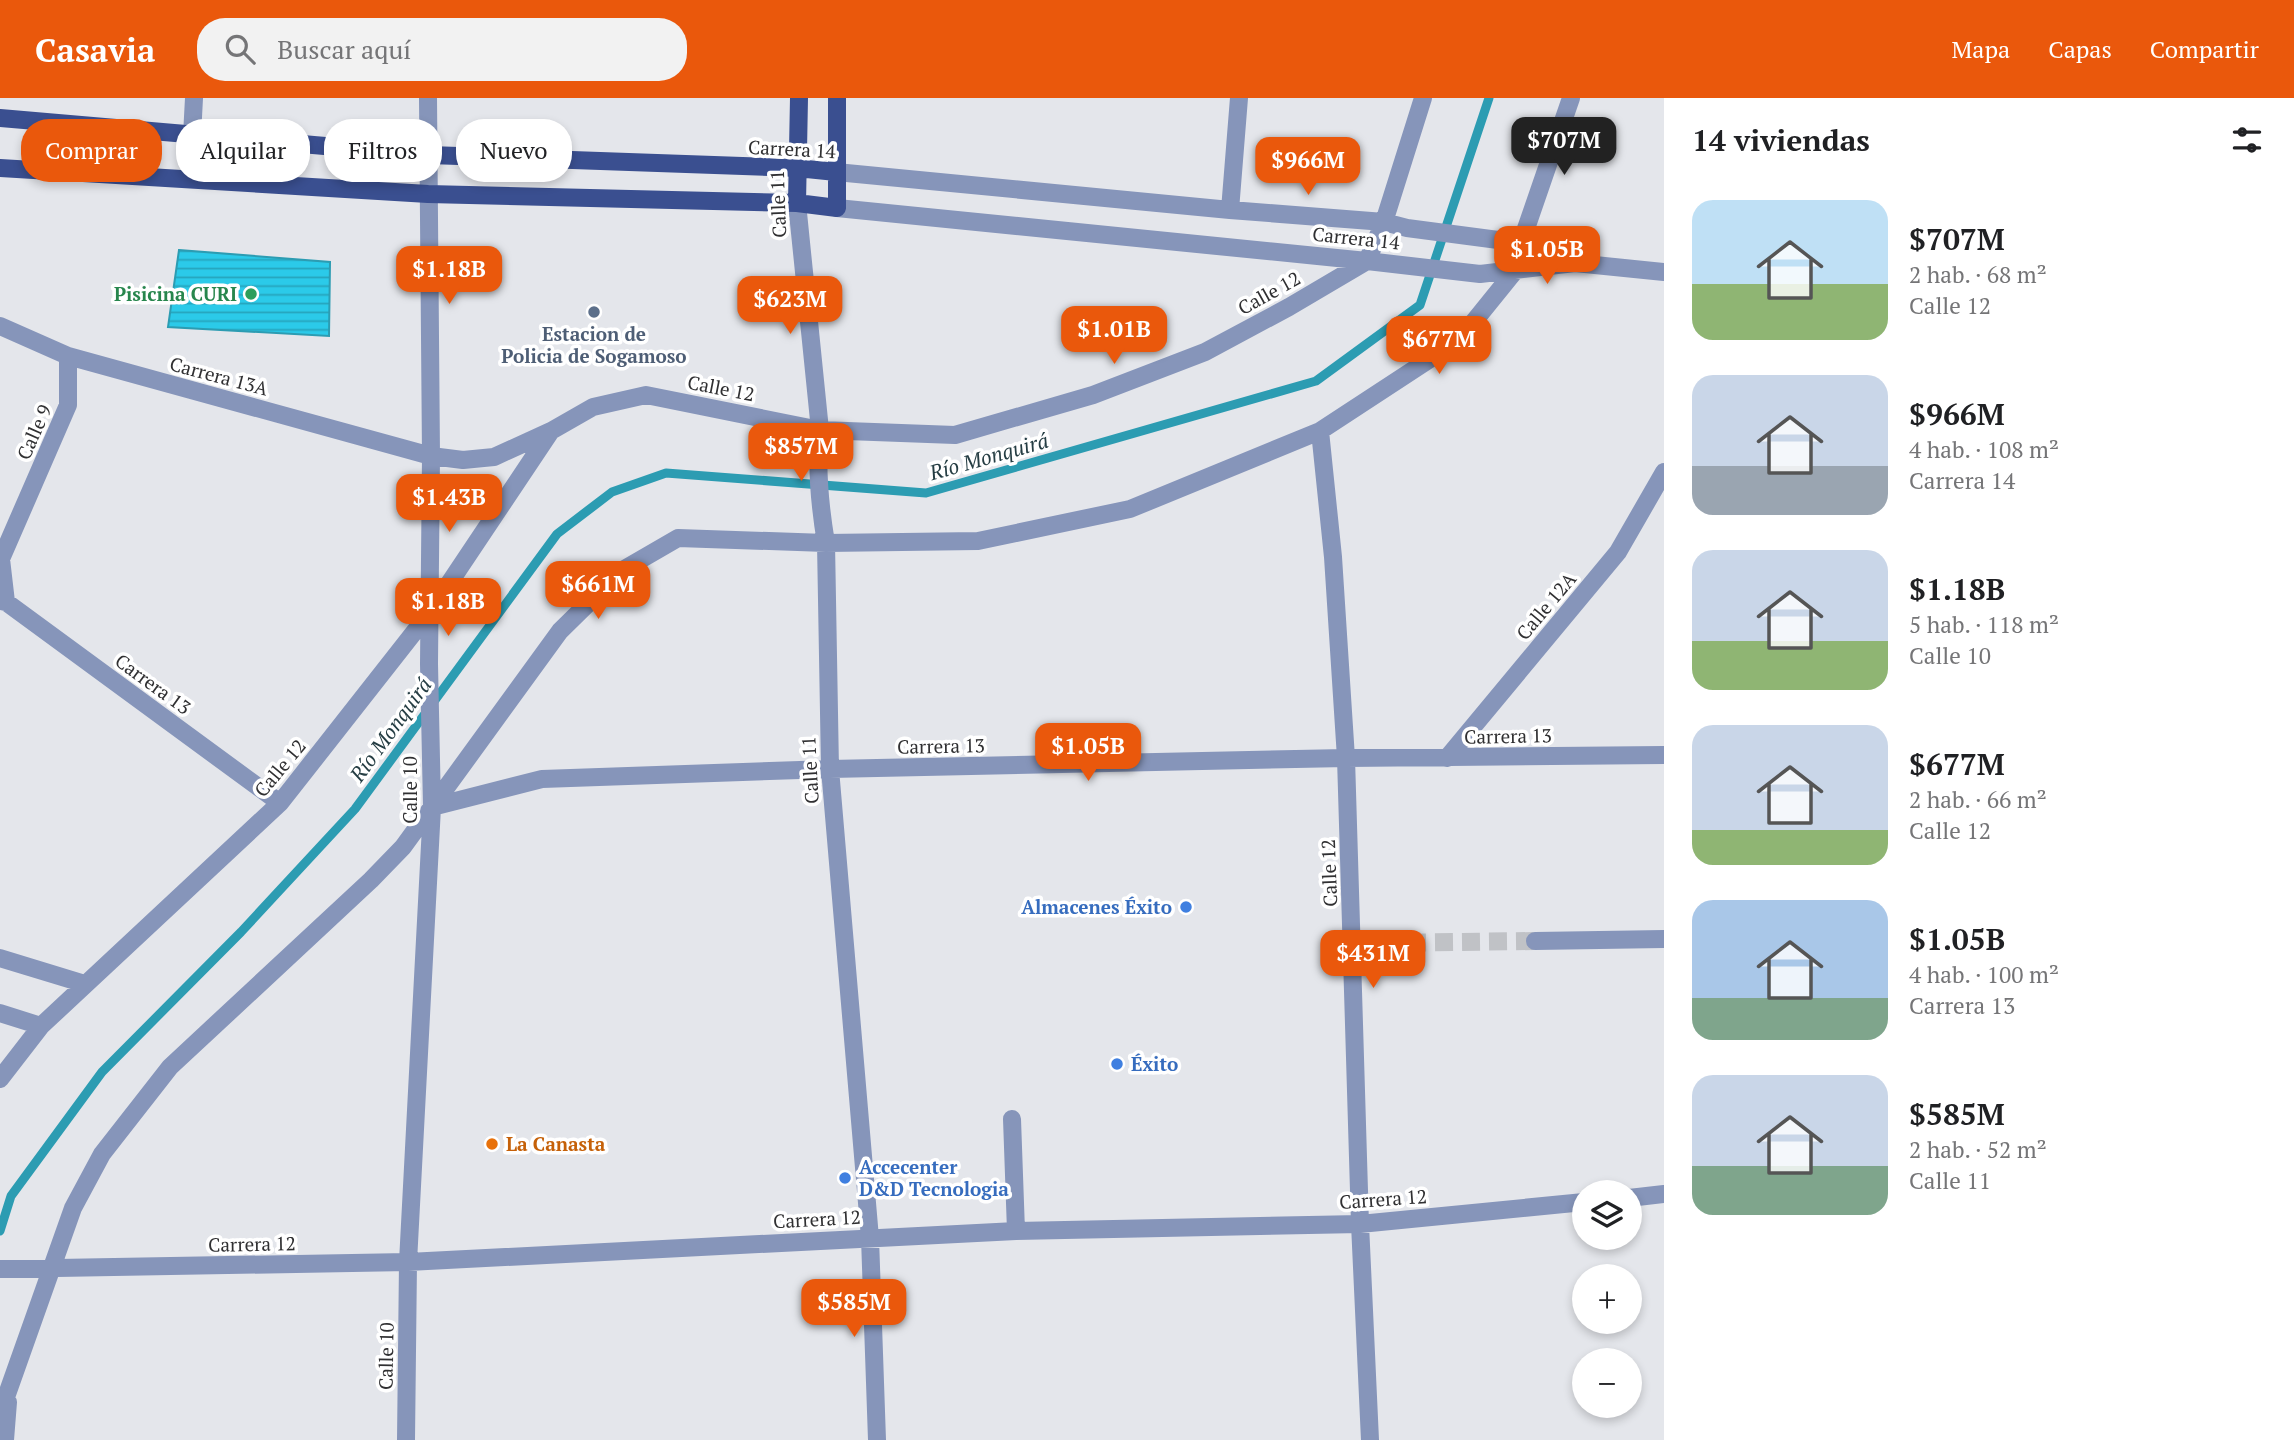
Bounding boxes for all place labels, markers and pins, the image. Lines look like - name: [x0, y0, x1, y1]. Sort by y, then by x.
- pin: $707M: [1515, 118, 1613, 177]
- pin: $966M: [1259, 138, 1357, 197]
- pin: $1.05B: [1490, 226, 1604, 286]
- pin: $1.18B: [392, 246, 506, 306]
- pin: $623M: [741, 276, 839, 336]
- place label: Pisicina CURI: [114, 281, 237, 306]
- marker: Pisicina CURI: [243, 286, 259, 302]
- marker: Estacion de Policia de Sogamoso: [586, 304, 602, 320]
- pin: $1.01B: [1057, 306, 1171, 366]
- pin: $677M: [1390, 316, 1488, 376]
- place label: Estacion de Policia de Sogamoso: [501, 321, 687, 368]
- pin: $857M: [752, 424, 850, 483]
- pin: $1.43B: [392, 474, 506, 534]
- pin: $661M: [549, 561, 647, 621]
- pin: $1.18B: [391, 578, 505, 638]
- pin: $1.05B: [1031, 724, 1145, 783]
- place label: Almacenes Éxito: [1021, 894, 1172, 919]
- marker: Almacenes Éxito: [1178, 899, 1194, 915]
- pin: $431M: [1324, 930, 1422, 990]
- place label: Éxito: [1131, 1051, 1178, 1076]
- marker: Éxito: [1109, 1056, 1125, 1072]
- place label: La Canasta: [506, 1131, 606, 1156]
- marker: La Canasta: [484, 1136, 500, 1152]
- place label: Accecenter D&D Tecnologia: [859, 1154, 1009, 1201]
- marker: Accecenter D&D Tecnologia: [837, 1170, 853, 1186]
- pin: $585M: [805, 1280, 903, 1339]

